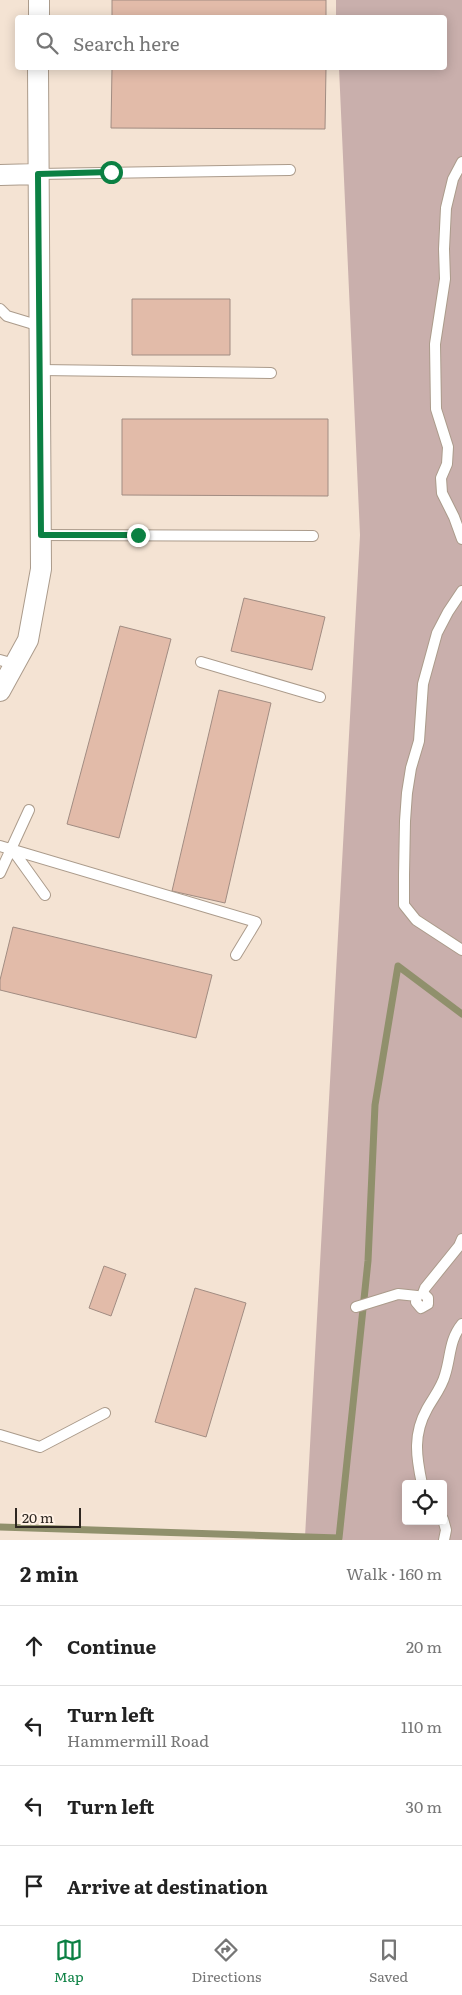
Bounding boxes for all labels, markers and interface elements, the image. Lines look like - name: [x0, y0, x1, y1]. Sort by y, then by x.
- search box: [15, 15, 447, 70]
- icon: search: [33, 29, 61, 57]
- text: Search here: [73, 29, 180, 57]
- route start: [100, 161, 123, 184]
- route end: [127, 524, 150, 547]
- map controls: [402, 1480, 447, 1525]
- button: locate: [402, 1480, 447, 1525]
- scale bar: [15, 1505, 81, 1528]
- text: 20 m: [22, 1507, 54, 1527]
- text: 2 min: [20, 1557, 79, 1588]
- text: Walk · 160 m: [346, 1561, 442, 1585]
- icon: ahead: [20, 1632, 48, 1660]
- text: Continue: [67, 1632, 156, 1660]
- text: 20 m: [406, 1634, 442, 1658]
- text: Turn left: [67, 1700, 154, 1728]
- icon: left: [20, 1712, 48, 1740]
- text: 110 m: [401, 1714, 442, 1738]
- text: Hammermill Road: [67, 1728, 209, 1752]
- icon: left: [20, 1792, 48, 1820]
- text: Turn left: [67, 1792, 154, 1820]
- text: 30 m: [405, 1794, 442, 1818]
- icon: arrive: [20, 1872, 48, 1900]
- text: Arrive at destination: [67, 1872, 268, 1900]
- tab: Map: [54, 1936, 84, 1986]
- tab: Directions: [191, 1936, 261, 1986]
- tab: Saved: [369, 1936, 408, 1986]

